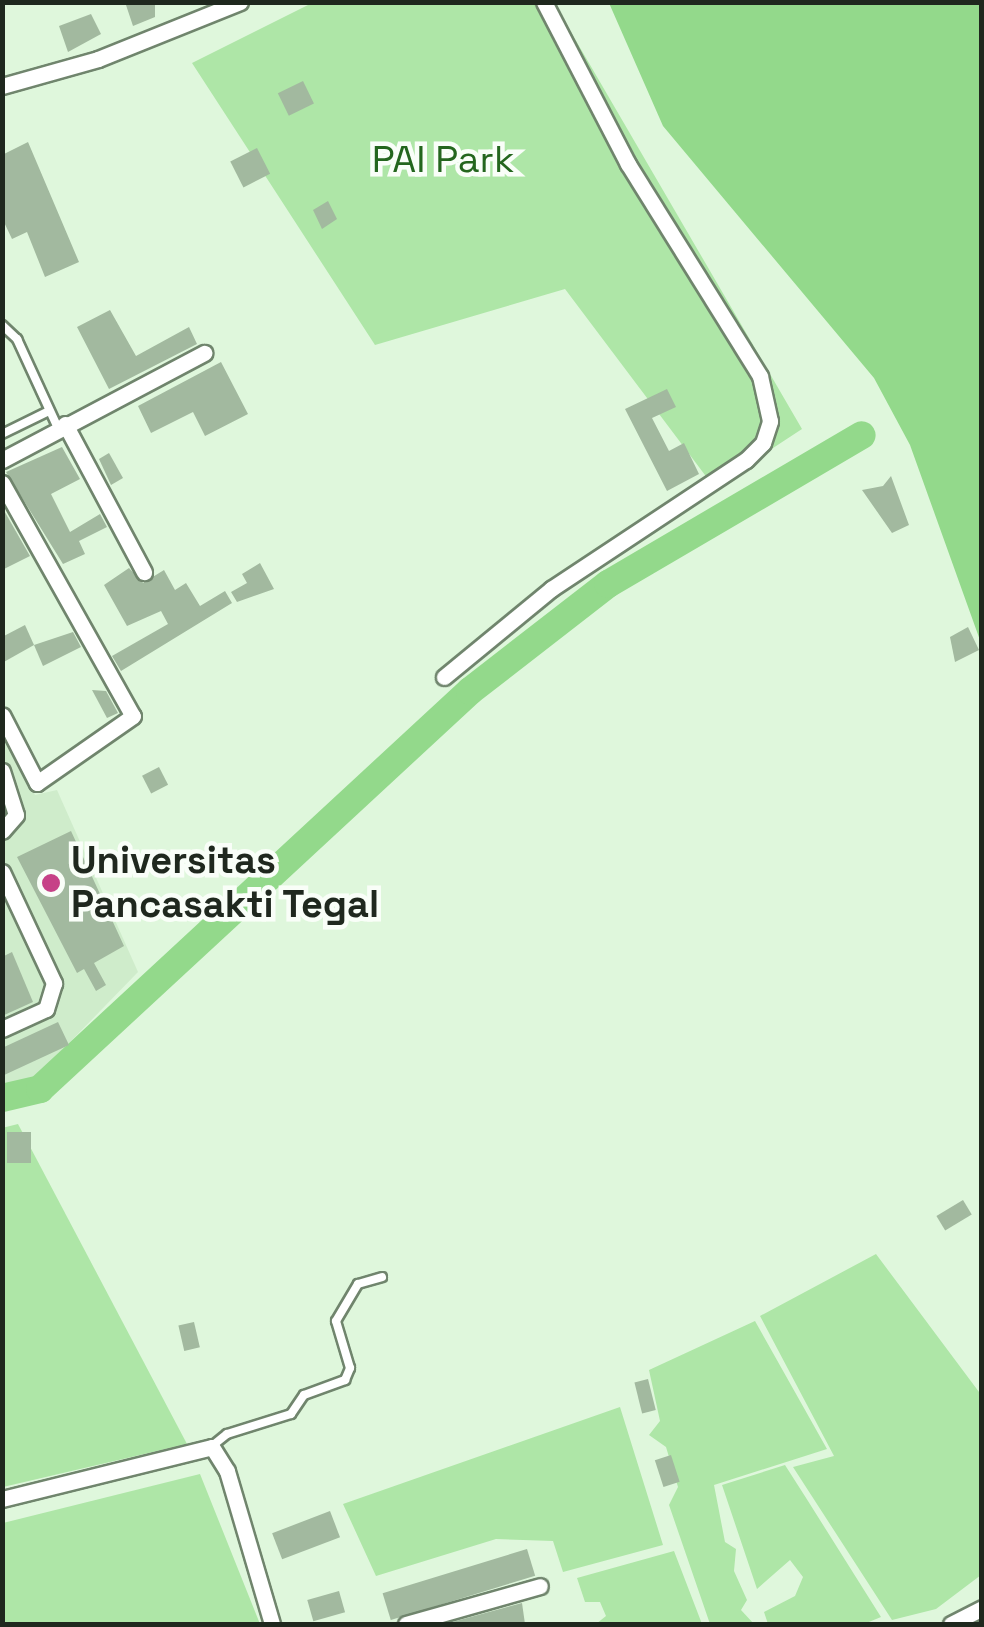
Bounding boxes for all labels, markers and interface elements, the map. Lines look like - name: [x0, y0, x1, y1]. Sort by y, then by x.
- park label: PAI Park: [372, 137, 514, 183]
- place label: Universitas Pancasakti Tegal: [71, 838, 380, 928]
- marker: Universitas Pancasakti Tegal: [40, 872, 62, 894]

